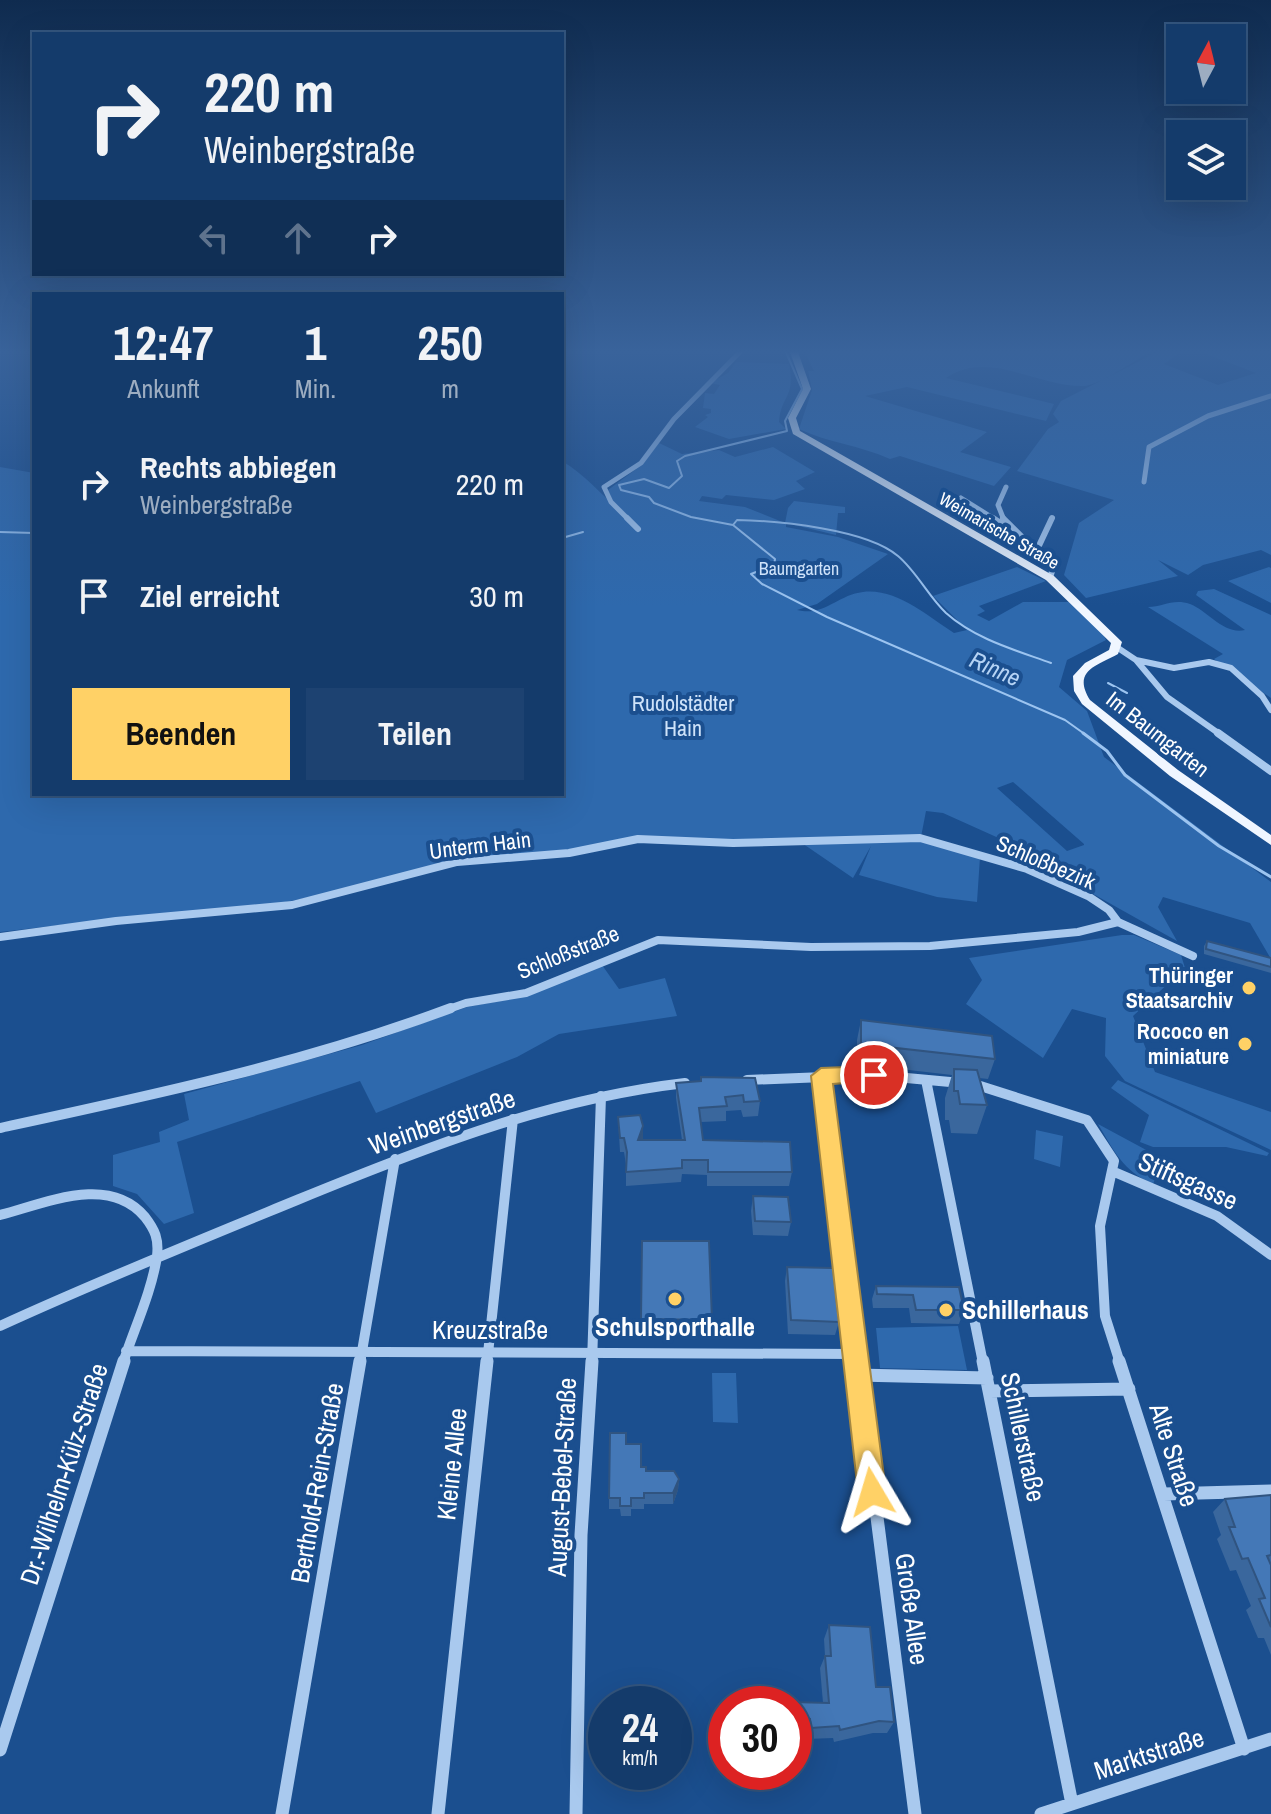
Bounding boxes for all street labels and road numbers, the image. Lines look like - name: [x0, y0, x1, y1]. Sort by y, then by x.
- street label: Weimarische Straße: [935, 486, 1064, 575]
- street label: Im Baumgarten: [1100, 684, 1216, 784]
- street label: Unterm Hain: [427, 824, 533, 866]
- street label: Schloßbezirk: [992, 828, 1101, 897]
- street label: Schloßstraße: [513, 918, 623, 986]
- street label: Weinbergstraße: [364, 1080, 520, 1163]
- street label: Stiftsgasse: [1133, 1143, 1244, 1218]
- street label: Kreuzstraße: [432, 1312, 548, 1347]
- street label: Dr.-Wilhelm-Külz-Straße: [11, 1359, 116, 1589]
- street label: Schillerstraße: [993, 1369, 1054, 1505]
- street label: August-Bebel-Straße: [539, 1377, 584, 1578]
- street label: Berthold-Rein-Straße: [282, 1380, 351, 1586]
- street label: Alte Straße: [1141, 1398, 1208, 1511]
- street label: Kleine Allee: [428, 1406, 475, 1522]
- street label: Große Allee: [887, 1551, 938, 1667]
- street label: Marktstraße: [1089, 1719, 1208, 1788]

